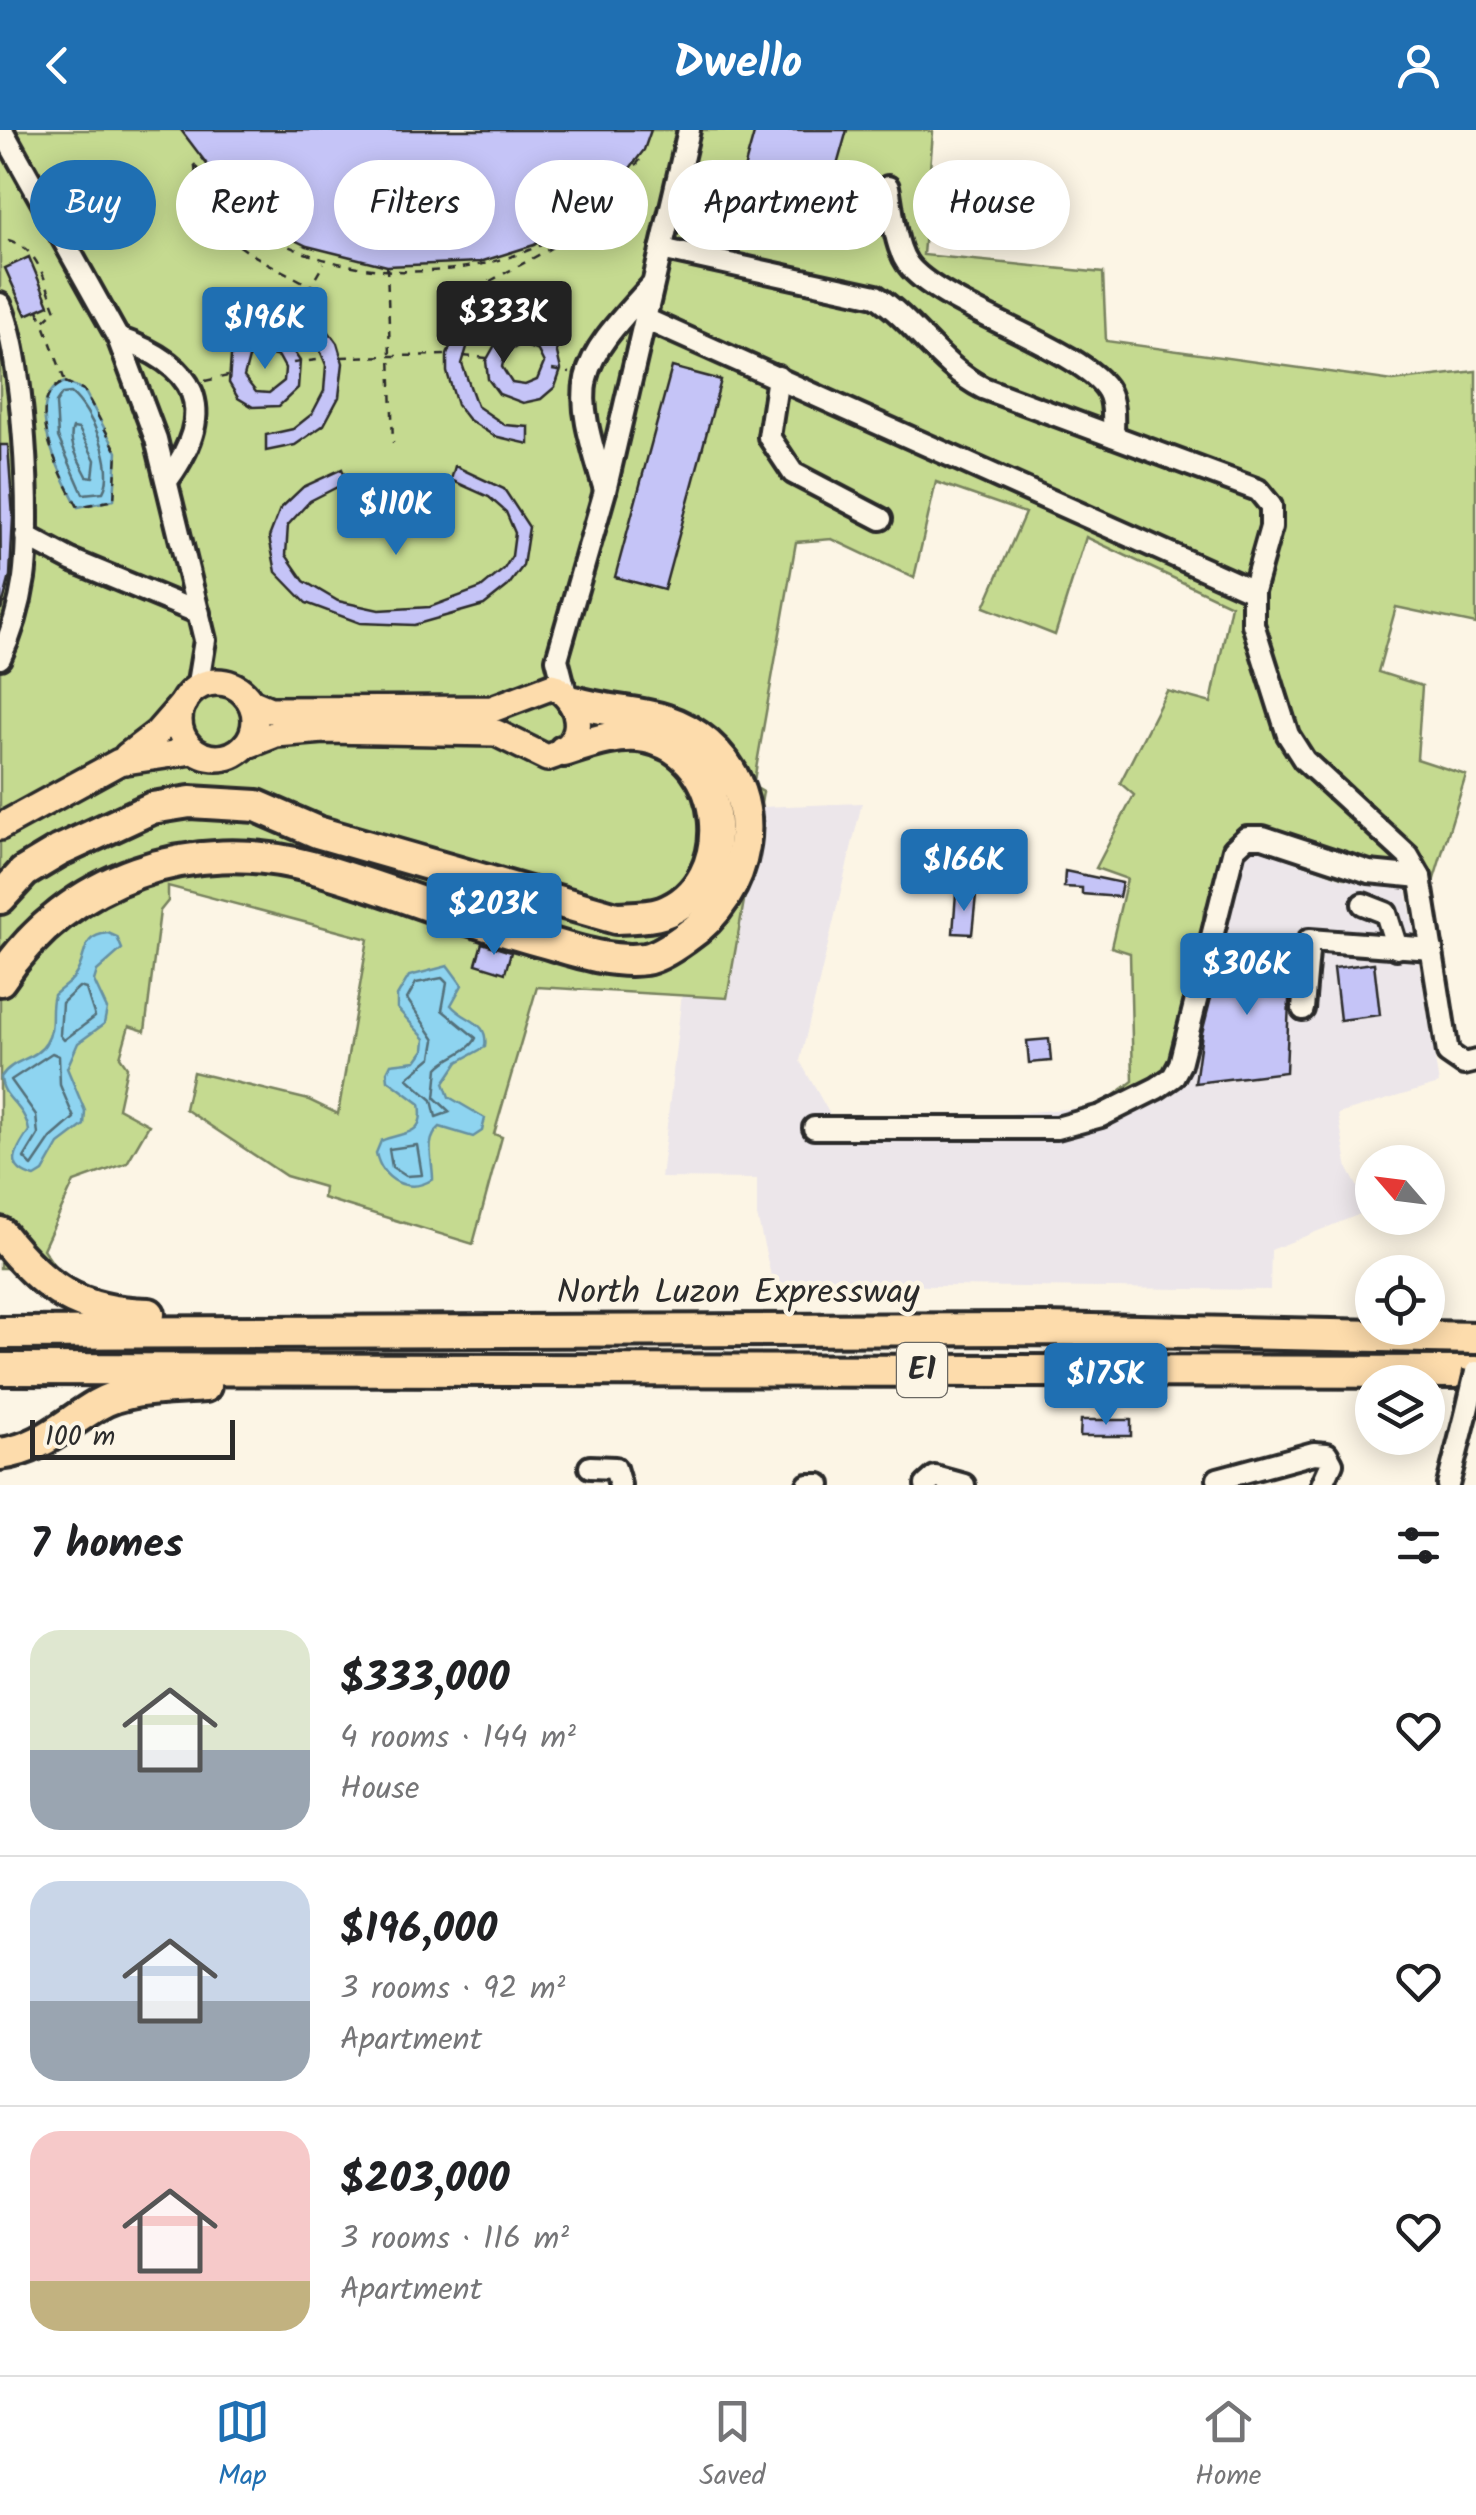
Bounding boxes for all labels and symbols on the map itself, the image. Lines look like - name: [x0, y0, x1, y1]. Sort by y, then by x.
- pin: $333K: [434, 281, 574, 366]
- pin: $196K: [195, 287, 335, 372]
- pin: $110K: [326, 473, 466, 558]
- pin: $166K: [894, 829, 1034, 914]
- pin: $203K: [424, 873, 564, 958]
- pin: $306K: [1177, 933, 1317, 1018]
- north arrow: [1355, 1145, 1445, 1235]
- street label: North Luzon Expressway: [556, 1266, 920, 1322]
- road number: E1: [897, 1343, 947, 1397]
- pin: $175K: [1036, 1343, 1176, 1428]
- scale bar: [30, 1415, 235, 1460]

